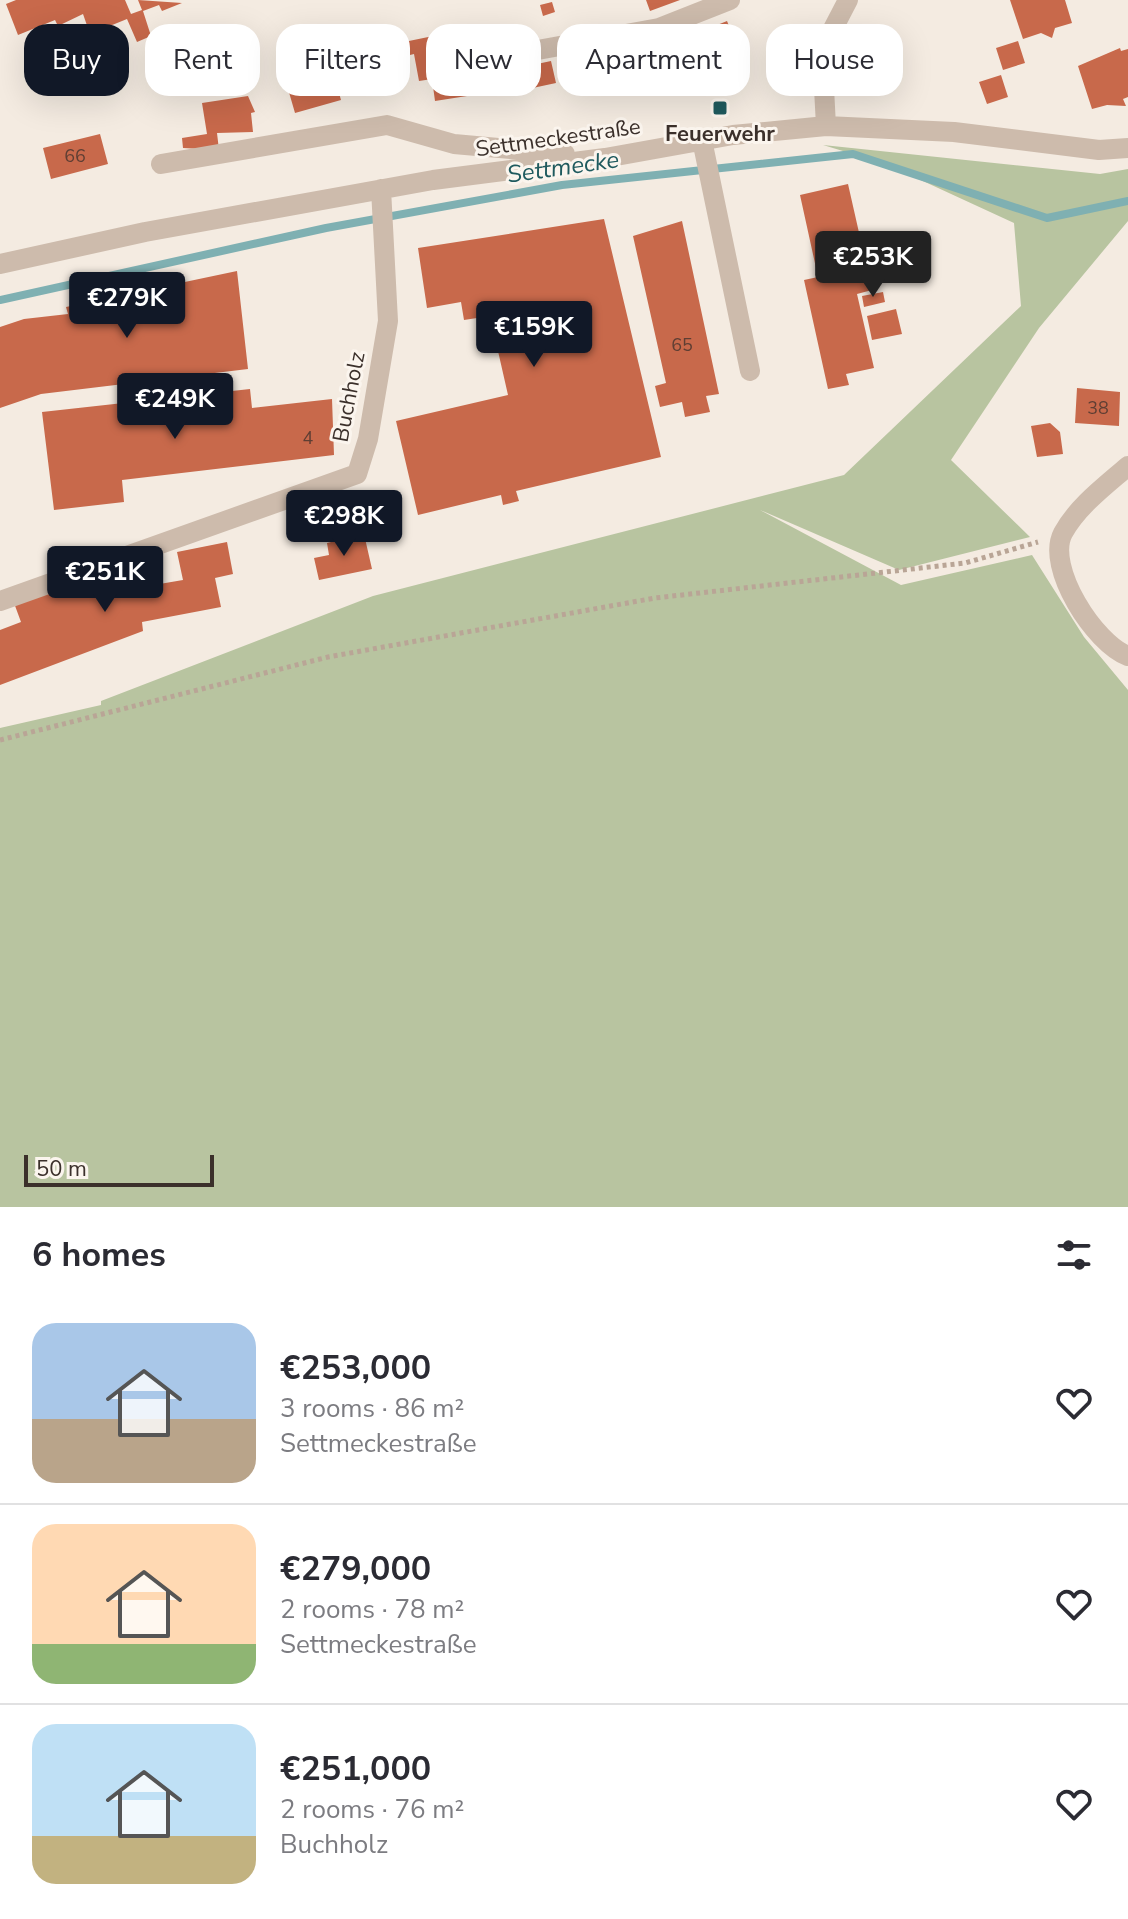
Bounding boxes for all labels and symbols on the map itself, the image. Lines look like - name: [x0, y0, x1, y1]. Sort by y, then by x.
- marker: Feuerwehr: [711, 99, 729, 117]
- street label: Settmeckestraße: [474, 112, 642, 164]
- place label: Feuerwehr: [665, 119, 775, 149]
- water label: Settmecke: [505, 143, 621, 191]
- house number: 66: [64, 144, 86, 168]
- pin: €253K: [817, 231, 929, 299]
- pin: €279K: [71, 272, 183, 340]
- pin: €159K: [478, 301, 590, 369]
- house number: 65: [671, 333, 693, 357]
- street label: Buchholz: [326, 349, 372, 445]
- pin: €249K: [119, 373, 231, 441]
- house number: 38: [1087, 396, 1109, 420]
- house number: 4: [303, 426, 314, 450]
- pin: €298K: [288, 490, 400, 558]
- pin: €251K: [49, 546, 161, 614]
- scale bar: [24, 1151, 214, 1187]

